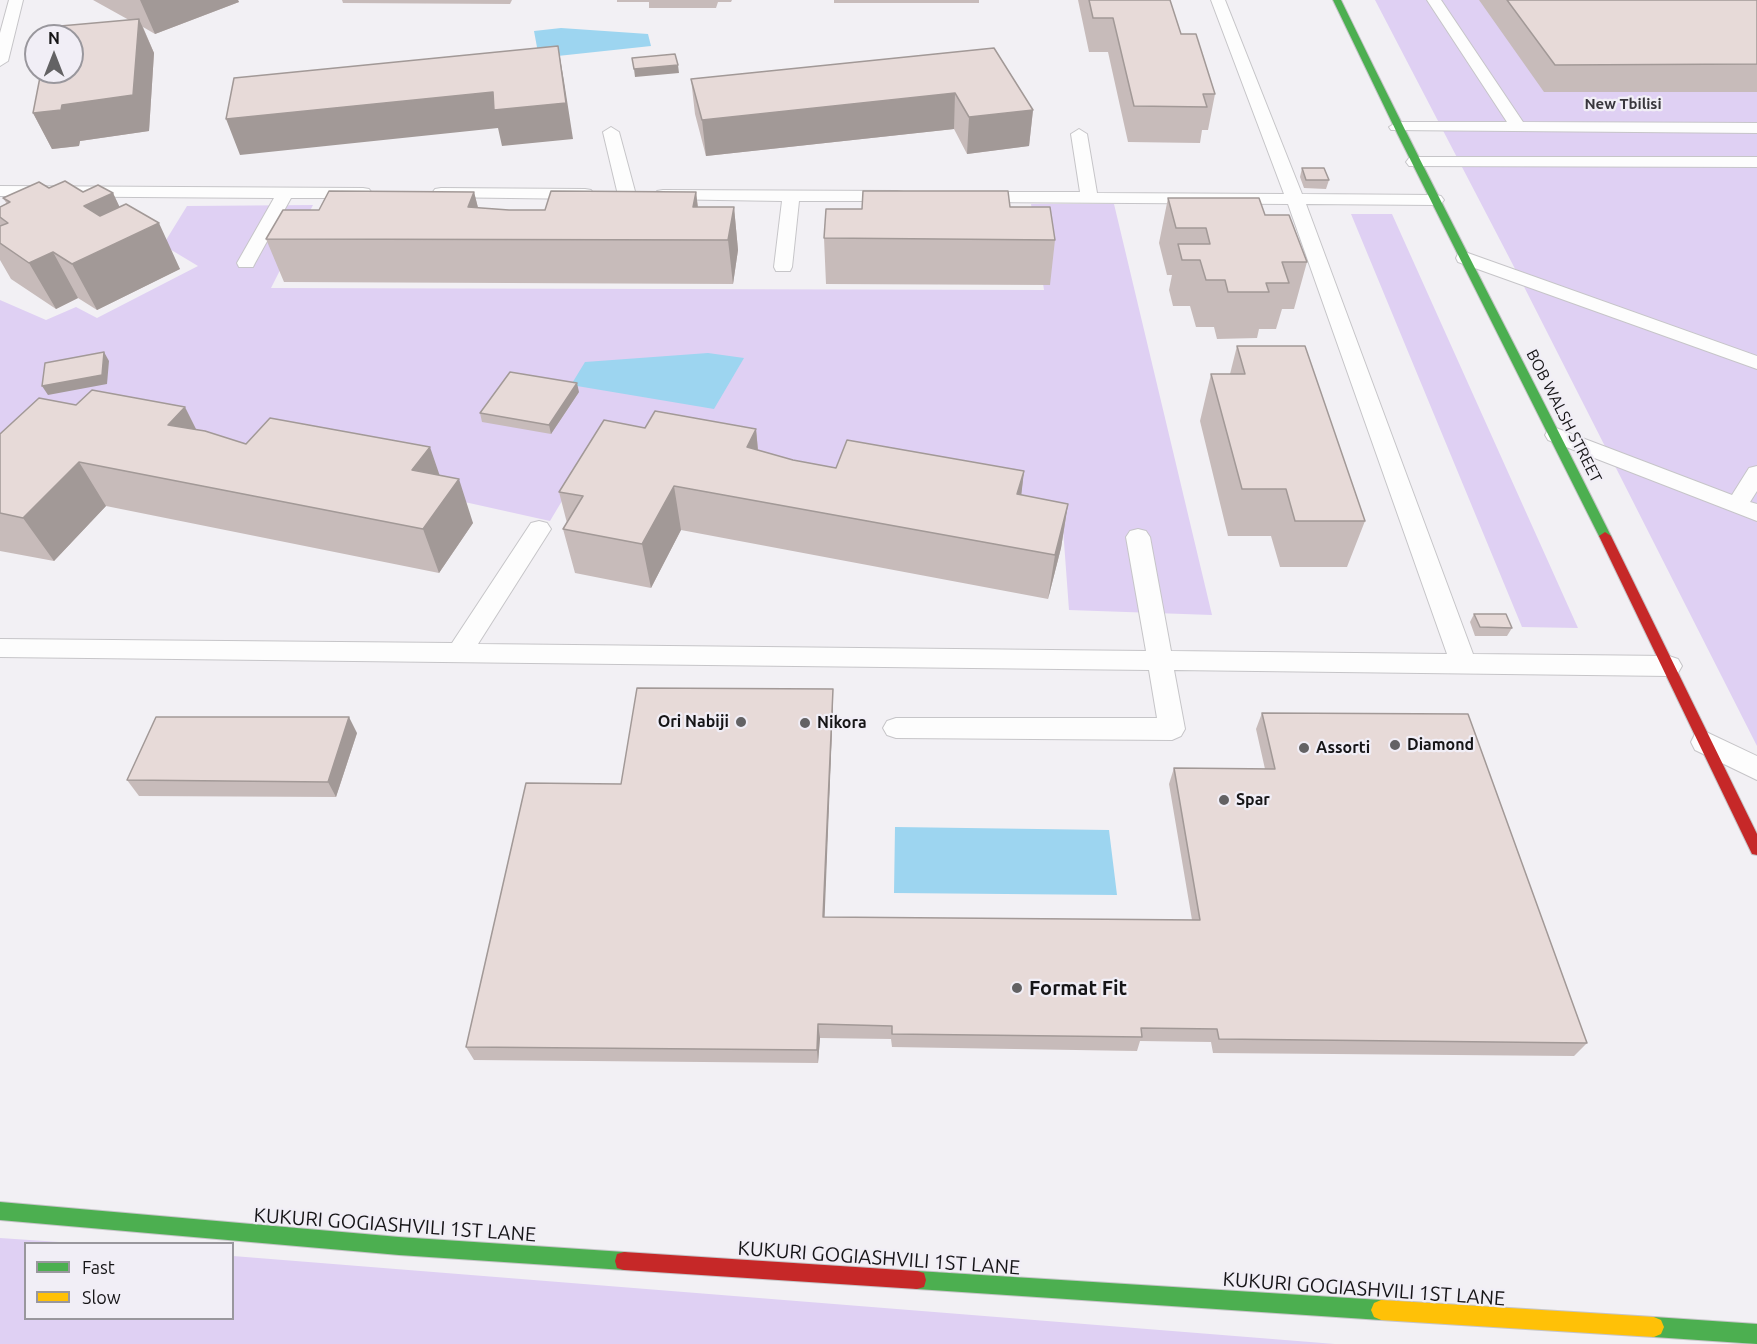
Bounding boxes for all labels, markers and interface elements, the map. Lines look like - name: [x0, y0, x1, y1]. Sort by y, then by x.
- north arrow: [24, 24, 84, 84]
- text: N: [48, 29, 60, 47]
- district label: New Tbilisi: [1584, 95, 1662, 113]
- street label: BOB WALSH STREET: [1522, 346, 1606, 486]
- place label: Ori Nabiji: [658, 712, 729, 732]
- place label: Nikora: [817, 713, 867, 733]
- marker: Ori Nabiji: [734, 715, 748, 729]
- marker: Nikora: [798, 716, 812, 730]
- place label: Diamond: [1407, 735, 1474, 755]
- place label: Assorti: [1316, 738, 1370, 758]
- marker: Diamond: [1388, 738, 1402, 752]
- marker: Assorti: [1297, 741, 1311, 755]
- place label: Spar: [1236, 790, 1270, 810]
- marker: Spar: [1217, 793, 1231, 807]
- place label: Format Fit: [1029, 976, 1127, 1000]
- marker: Format Fit: [1010, 981, 1024, 995]
- street label: KUKURI GOGIASHVILI 1ST LANE: [253, 1203, 537, 1247]
- street label: KUKURI GOGIASHVILI 1ST LANE: [737, 1236, 1021, 1280]
- legend: [24, 1242, 234, 1320]
- text: Fast: [82, 1257, 115, 1277]
- street label: KUKURI GOGIASHVILI 1ST LANE: [1222, 1267, 1506, 1311]
- text: Slow: [82, 1287, 121, 1307]

